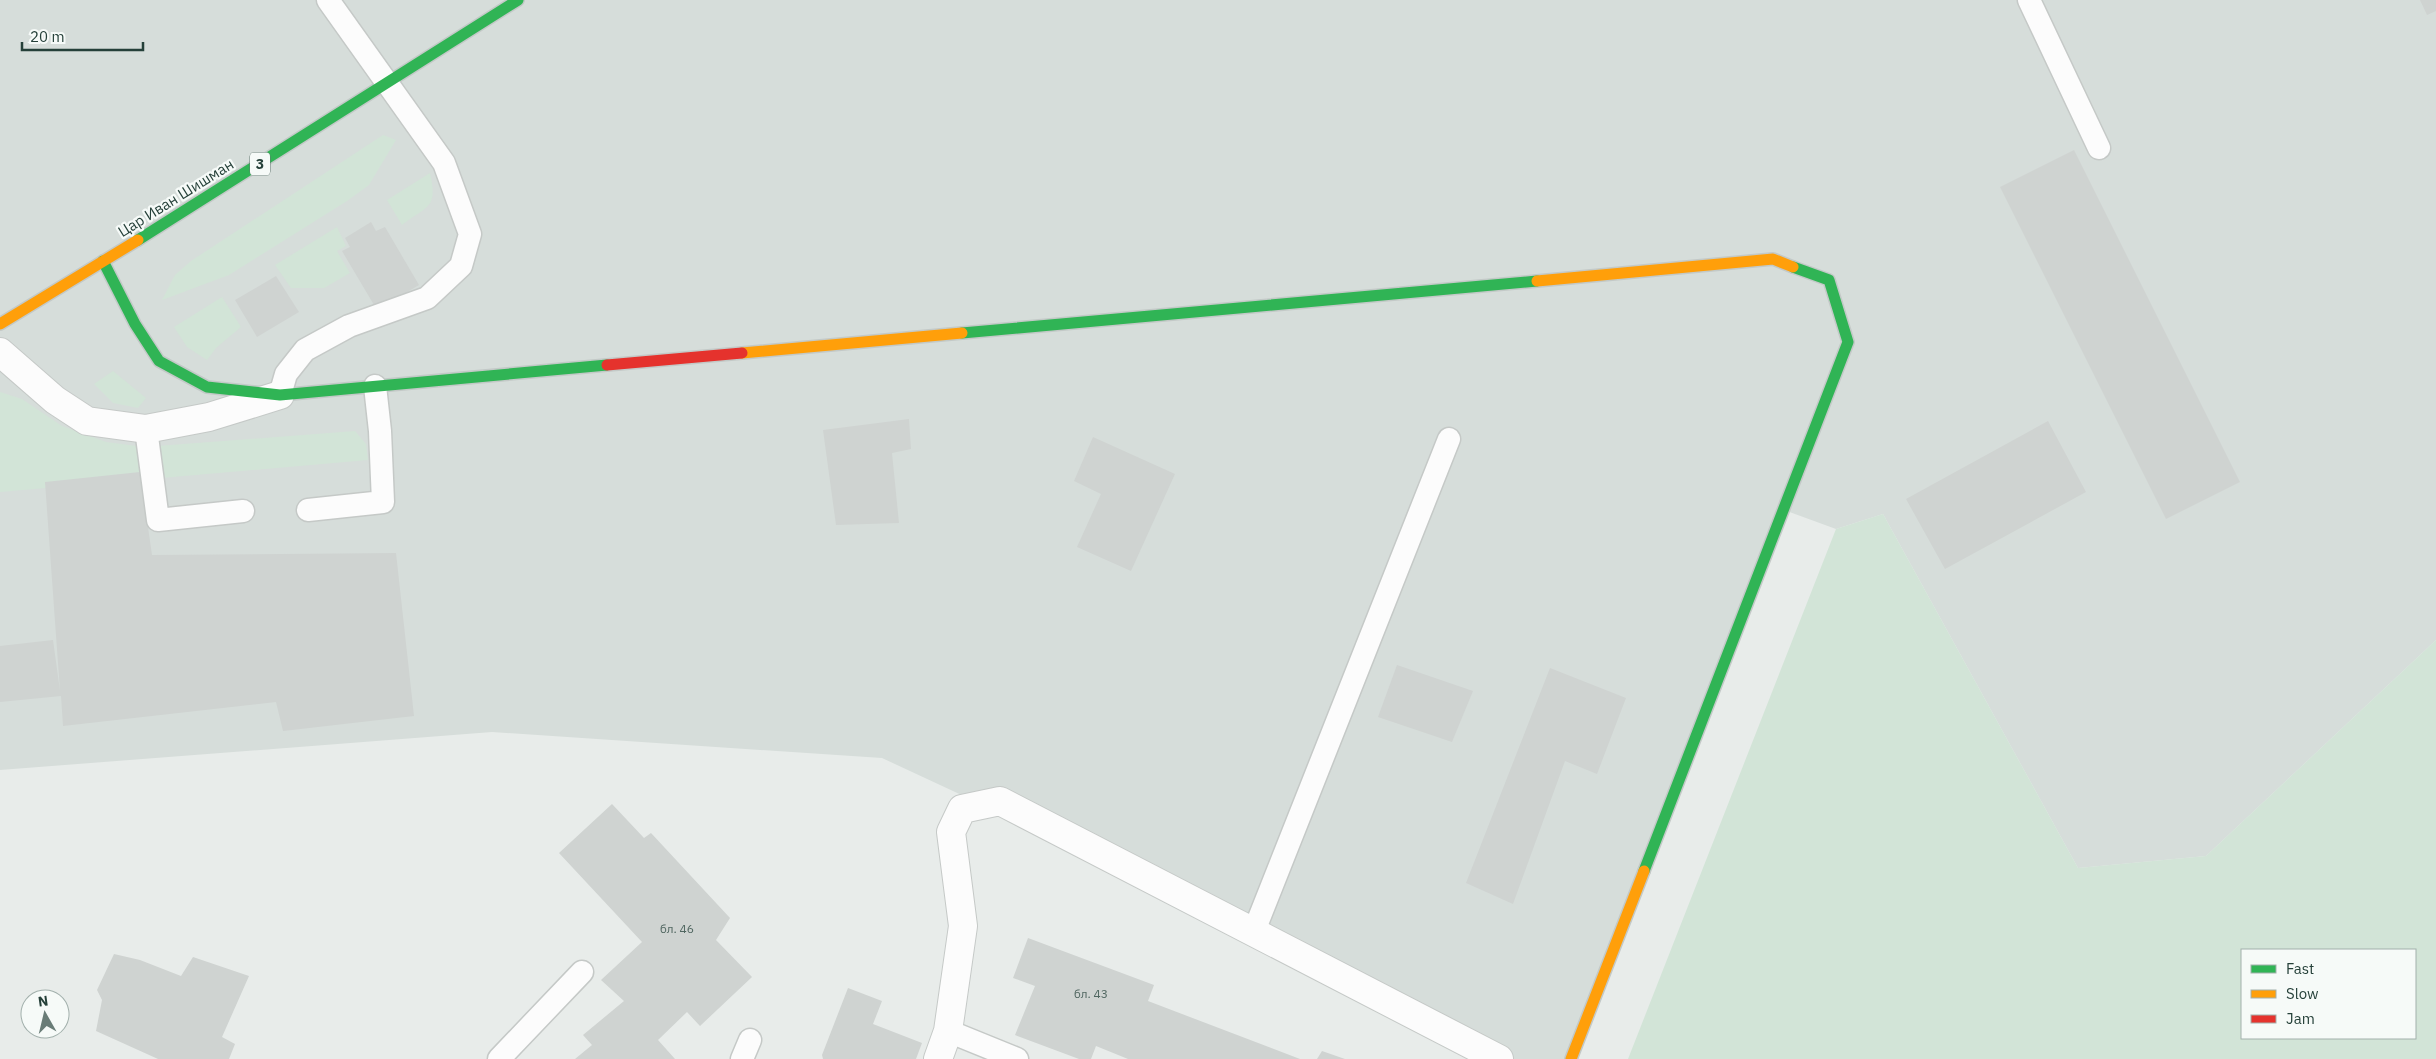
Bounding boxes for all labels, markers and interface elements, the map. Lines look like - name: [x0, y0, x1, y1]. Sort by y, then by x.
- scale bar: [22, 20, 144, 52]
- text: 20 m: [30, 27, 65, 46]
- road number: 3: [250, 152, 270, 175]
- street label: Цар Иван Шишман: [114, 154, 237, 241]
- house number: бл. 46: [660, 921, 694, 936]
- legend: [2241, 949, 2416, 1039]
- text: Fast: [2286, 959, 2314, 978]
- text: Slow: [2286, 984, 2319, 1003]
- house number: бл. 43: [1074, 986, 1108, 1001]
- north arrow: [20, 989, 70, 1039]
- text: N: [37, 992, 49, 1011]
- text: Jam: [2286, 1009, 2315, 1028]

